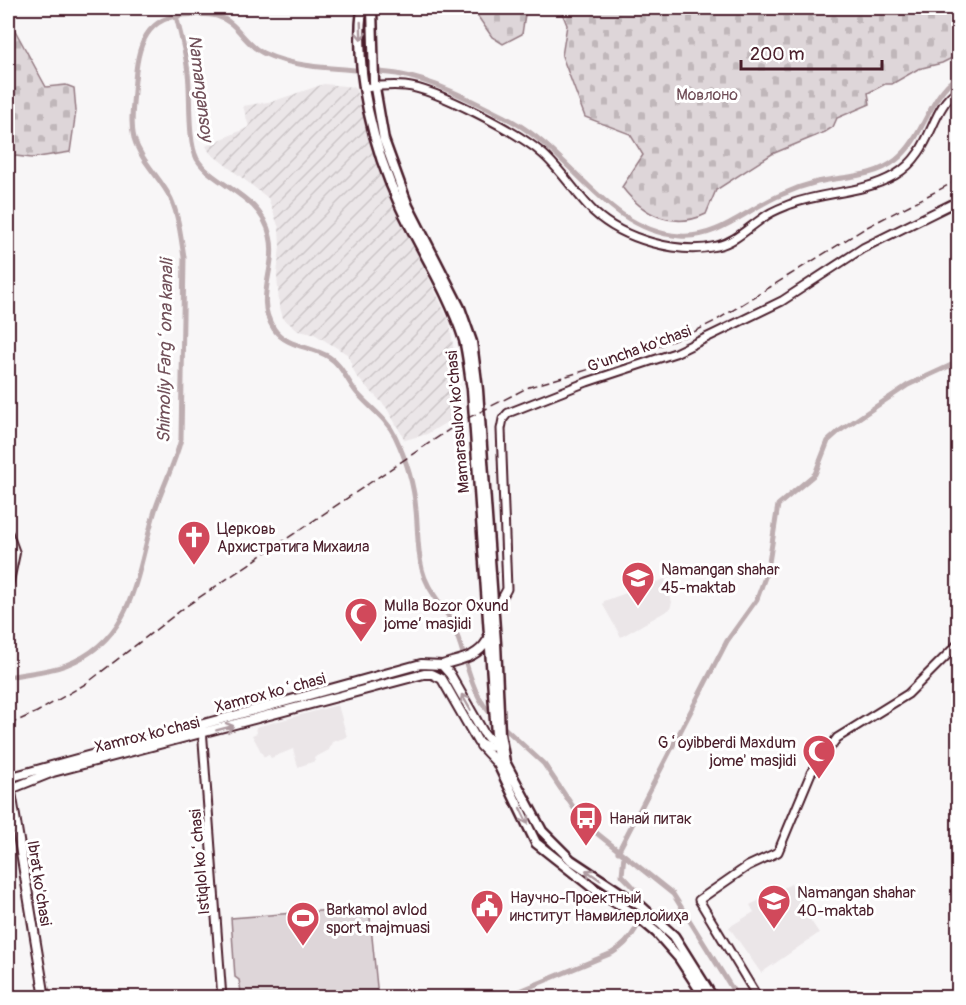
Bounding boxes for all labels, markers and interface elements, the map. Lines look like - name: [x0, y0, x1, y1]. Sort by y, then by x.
- one-way arrow: [355, 20, 367, 40]
- scale bar: [741, 33, 882, 71]
- water label: Namangansoy: [183, 34, 219, 145]
- text: 200 m: [750, 43, 805, 66]
- park label: Мовлоно: [676, 85, 738, 105]
- water label: Shimoliy Fargʻona kanali: [152, 256, 179, 443]
- street label: G'uncha ko'chasi: [585, 321, 694, 377]
- street label: Mamarasulov ko'chasi: [442, 350, 474, 494]
- church icon: Церковь Архистратига Михаила: [176, 519, 212, 566]
- place label: Церковь Архистратига Михаила: [217, 519, 369, 557]
- school or university icon: Namangan shahar 45-maktab: [620, 560, 656, 607]
- place label: Namangan shahar 45-maktab: [661, 560, 780, 598]
- mosque icon: Mulla Bozor Oxund jome’ masjidi: [343, 596, 379, 643]
- place label: Mulla Bozor Oxund jome’ masjidi: [383, 596, 509, 634]
- street label: Xamrox koʻchasi: [213, 669, 328, 717]
- one-way arrow: [460, 694, 472, 711]
- street label: Xamrox ko'chasi: [93, 712, 202, 758]
- one-way arrow: [215, 722, 234, 733]
- place label: Gʻoyibberdi Maxdum jome' masjidi: [658, 733, 796, 771]
- mosque icon: Gʻoyibberdi Maxdum jome' masjidi: [801, 733, 837, 780]
- bus stop icon: Нанай питак: [568, 800, 604, 847]
- one-way arrow: [518, 807, 530, 825]
- street label: Istiqlol koʻchasi: [185, 808, 215, 916]
- place label: Нанай питак: [609, 809, 692, 829]
- street label: Ibrat ko'chasi: [22, 839, 56, 928]
- one-way arrow: [585, 869, 601, 881]
- school or university icon: Namangan shahar 40-maktab: [756, 883, 792, 930]
- place label: Namangan shahar 40-maktab: [797, 883, 916, 921]
- public building icon: Научно-Проектный институт Намвилерлойиҳа: [469, 888, 505, 935]
- place label: Научно-Проектный институт Намвилерлойиҳа: [510, 888, 689, 926]
- sports icon: Barkamol avlod sport majmuasi: [285, 900, 321, 947]
- place label: Barkamol avlod sport majmuasi: [326, 900, 430, 938]

